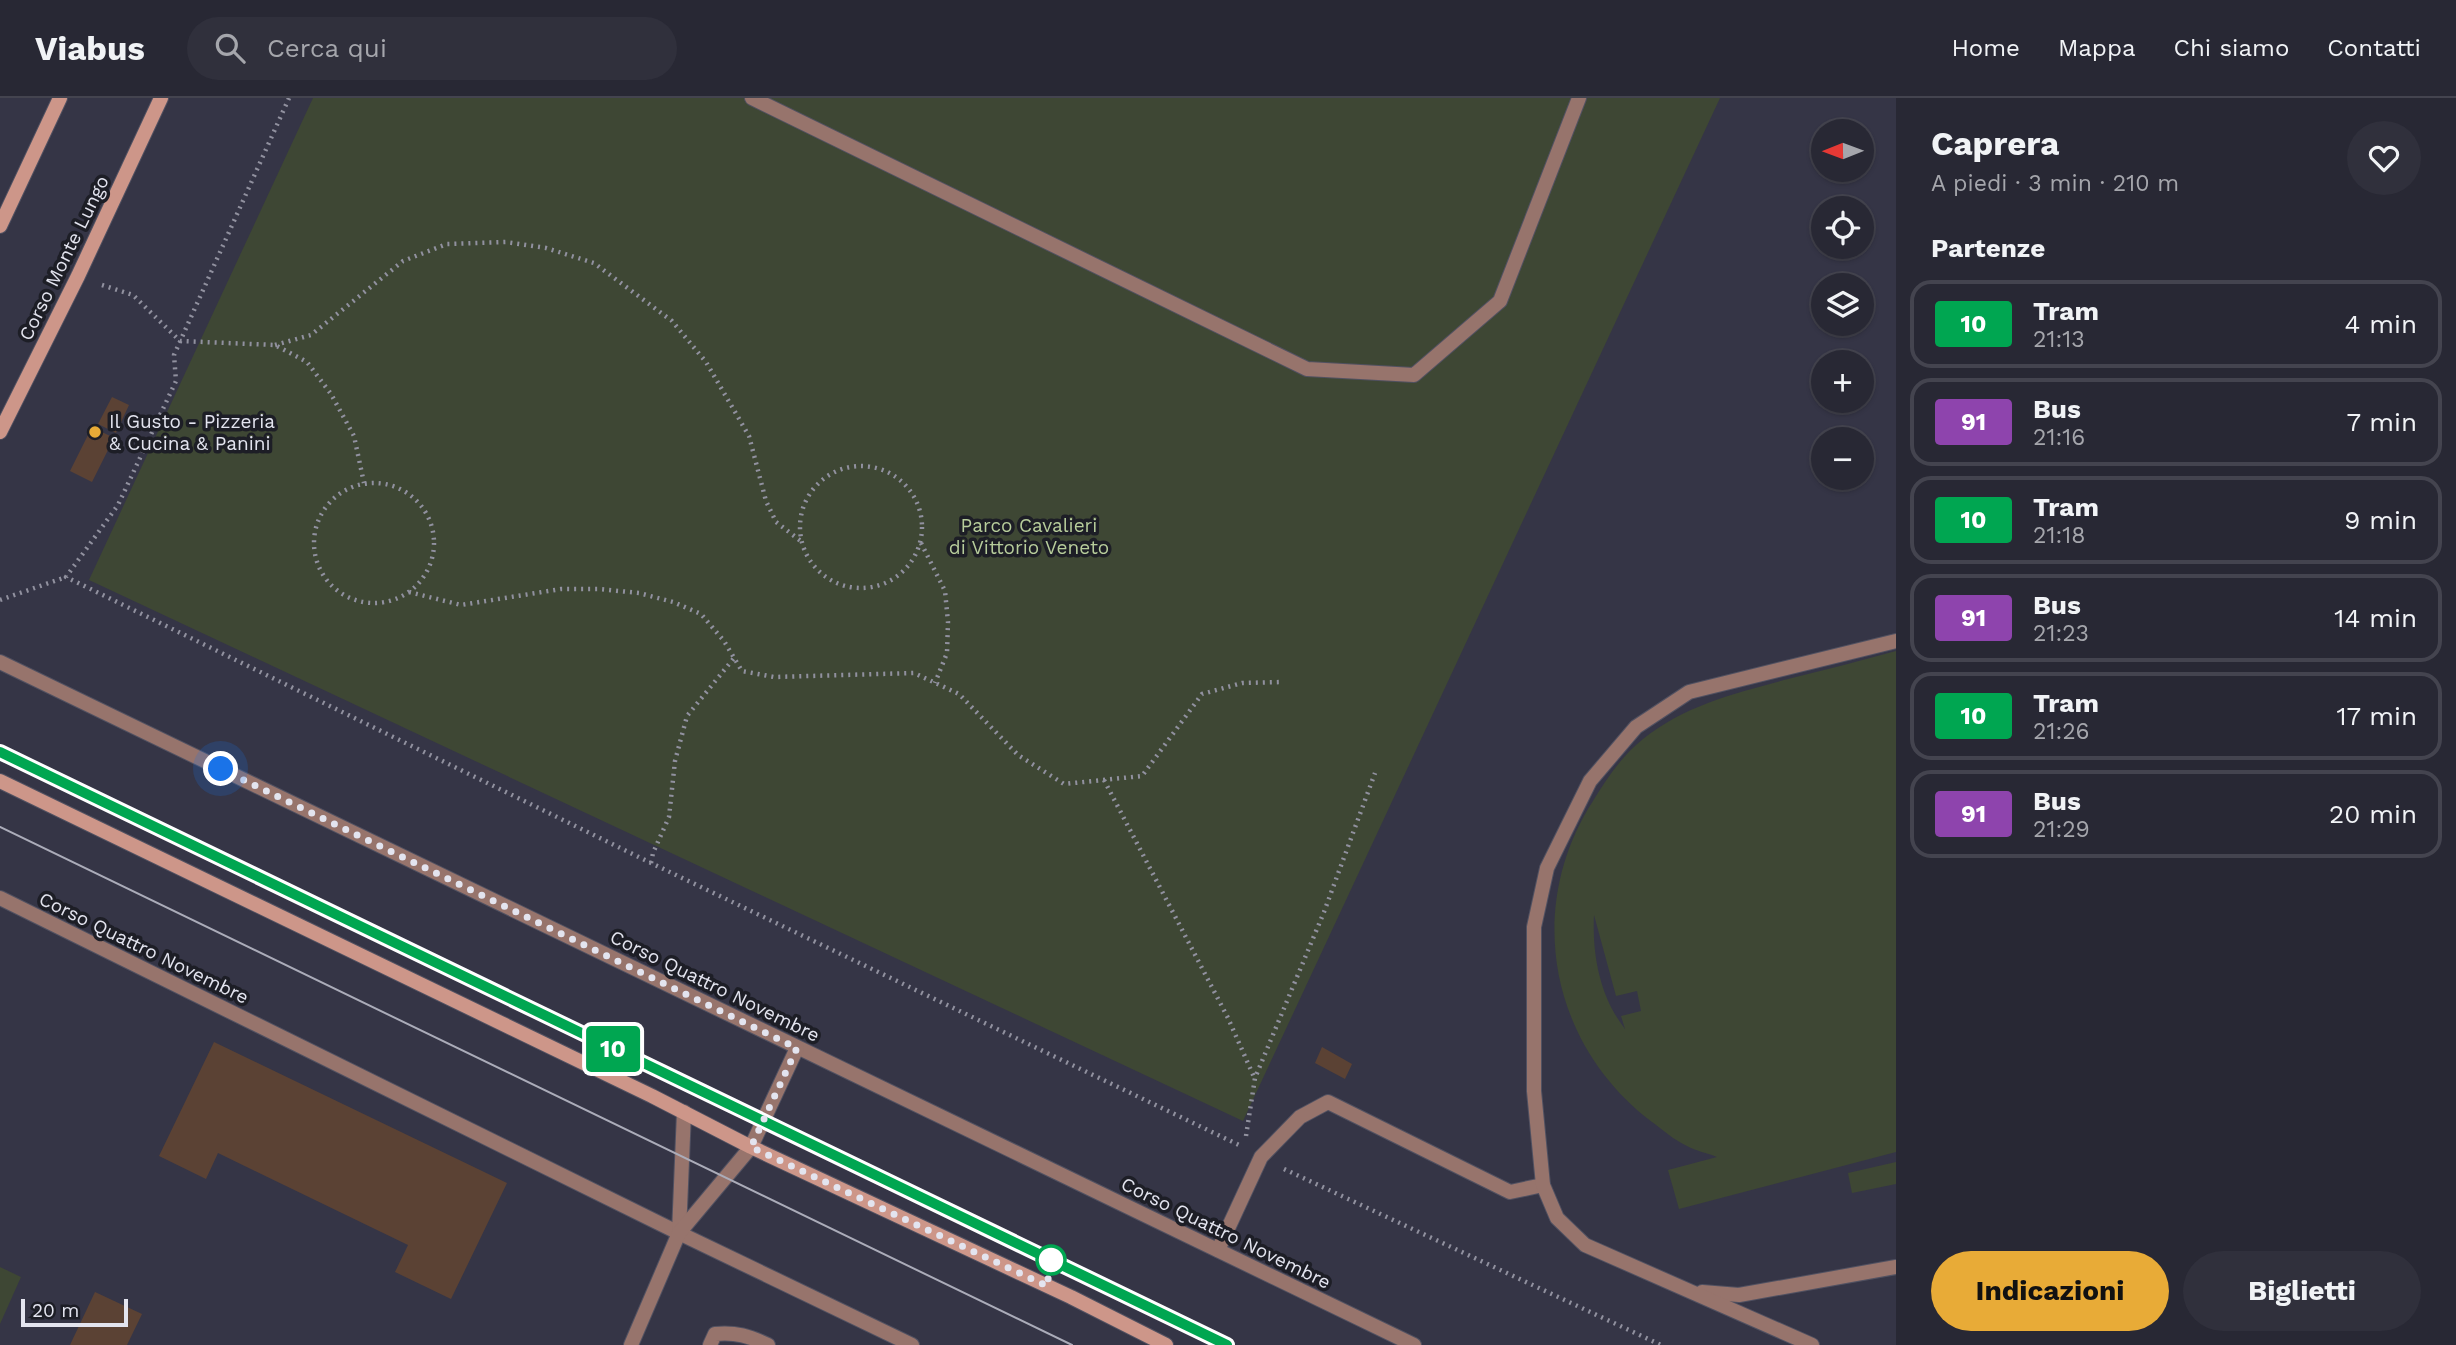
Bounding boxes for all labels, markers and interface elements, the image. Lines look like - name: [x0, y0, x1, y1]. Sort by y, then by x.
- search box: [187, 17, 677, 80]
- text: Viabus: [35, 29, 145, 68]
- icon: search: [211, 29, 249, 67]
- text: Cerca qui: [267, 33, 387, 63]
- text: Home: [1951, 34, 2020, 62]
- text: Mappa: [2058, 34, 2136, 62]
- text: Chi siamo: [2174, 34, 2289, 62]
- text: Contatti: [2327, 34, 2421, 62]
- north arrow: [1811, 119, 1874, 182]
- map controls: [1811, 119, 1874, 490]
- button: heart: [2347, 121, 2421, 195]
- text: Caprera: [1931, 124, 2059, 163]
- text: A piedi · 3 min · 210 m: [1931, 170, 2179, 197]
- street label: Corso Monte Lungo: [14, 172, 114, 344]
- button: locate: [1811, 196, 1874, 259]
- text: Partenze: [1931, 233, 2045, 263]
- button: layers: [1811, 273, 1874, 336]
- text: Tram: [2033, 296, 2099, 326]
- text: 4 min: [2344, 309, 2417, 339]
- text: 10: [1961, 310, 1986, 338]
- text: 21:13: [2033, 326, 2085, 353]
- button: +: [1811, 350, 1874, 413]
- text: Bus: [2033, 394, 2081, 424]
- text: 7 min: [2347, 407, 2417, 437]
- text: 91: [1961, 408, 1986, 436]
- place label: Il Gusto - Pizzeria & Cucina & Panini: [109, 410, 275, 455]
- marker: Il Gusto - Pizzeria & Cucina & Panini: [87, 424, 103, 440]
- text: 21:16: [2033, 424, 2085, 451]
- button: −: [1811, 427, 1874, 490]
- text: Tram: [2033, 492, 2099, 522]
- text: 9 min: [2344, 505, 2417, 535]
- text: 10: [1961, 506, 1986, 534]
- park label: Parco Cavalieri di Vittorio Veneto: [949, 514, 1109, 559]
- text: 21:18: [2033, 522, 2085, 549]
- text: Bus: [2033, 590, 2081, 620]
- text: 14 min: [2334, 603, 2417, 633]
- text: 91: [1961, 604, 1986, 632]
- text: 21:23: [2033, 620, 2089, 647]
- text: Tram: [2033, 688, 2099, 718]
- text: 17 min: [2336, 701, 2417, 731]
- text: 10: [1961, 702, 1986, 730]
- text: 21:26: [2033, 718, 2090, 745]
- your location: [203, 751, 238, 786]
- text: Bus: [2033, 786, 2081, 816]
- text: 20 min: [2329, 799, 2417, 829]
- text: 91: [1961, 800, 1986, 828]
- text: 21:29: [2033, 816, 2090, 843]
- street label: Corso Quattro Novembre: [35, 887, 253, 1009]
- street label: Corso Quattro Novembre: [606, 925, 824, 1047]
- line badge: 10: [582, 1026, 644, 1072]
- text: 10: [600, 1035, 626, 1063]
- street label: Corso Quattro Novembre: [1117, 1172, 1335, 1294]
- unlabelled marker: [1036, 1245, 1066, 1275]
- button: Indicazioni: [1931, 1251, 2169, 1331]
- button: Biglietti: [2183, 1251, 2421, 1331]
- scale bar: [21, 1296, 128, 1328]
- text: 20 m: [32, 1299, 79, 1322]

